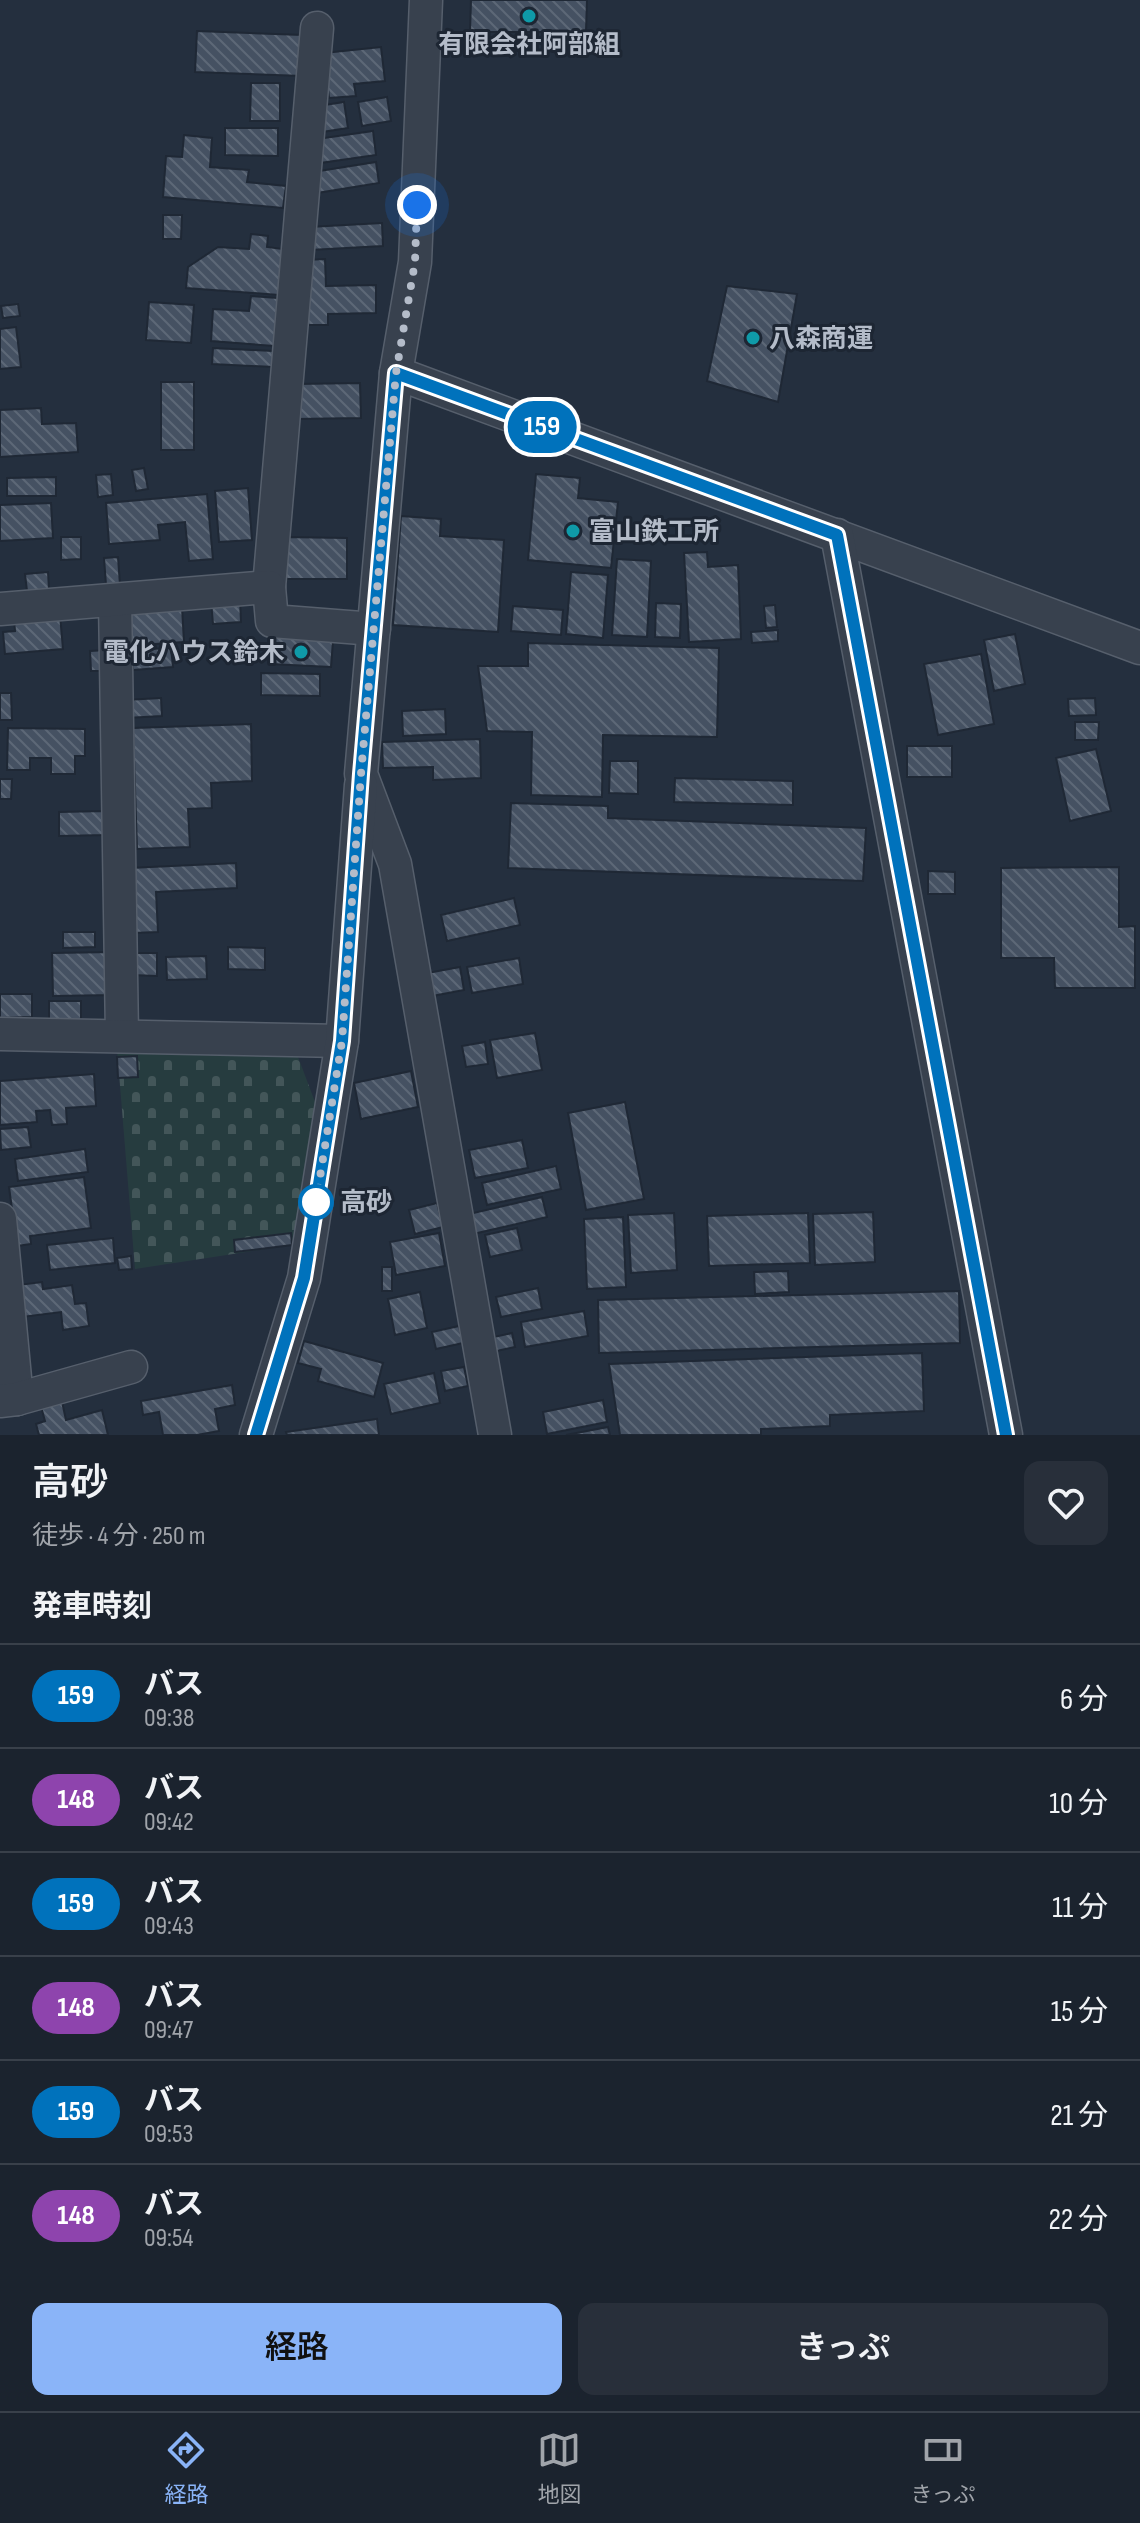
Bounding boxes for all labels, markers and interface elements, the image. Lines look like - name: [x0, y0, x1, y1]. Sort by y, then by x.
- marker: 有限会社阿部組: [520, 7, 538, 25]
- place label: 有限会社阿部組: [438, 30, 620, 61]
- your location: [397, 185, 437, 225]
- place label: 八森商運: [769, 324, 873, 355]
- marker: 八森商運: [744, 329, 762, 347]
- line badge: 159: [496, 401, 588, 453]
- text: 159: [524, 410, 560, 443]
- place label: 富山鉄工所: [589, 517, 719, 548]
- marker: 富山鉄工所: [564, 522, 582, 540]
- place label: 電化ハウス鈴木: [103, 638, 285, 669]
- marker: 電化ハウス鈴木: [292, 643, 310, 661]
- marker: 高砂: [299, 1185, 333, 1219]
- place label: 高砂: [340, 1188, 392, 1219]
- text: 高砂: [32, 1461, 108, 1506]
- button: heart: [1024, 1461, 1108, 1545]
- text: 徒歩 · 4 分 · 250 m: [32, 1521, 205, 1552]
- text: 発車時刻: [32, 1589, 152, 1625]
- text: バス: [144, 1667, 204, 1703]
- text: 159: [58, 1679, 94, 1712]
- text: 6 分: [1060, 1682, 1108, 1718]
- text: 09:38: [144, 1703, 194, 1734]
- text: バス: [144, 1771, 204, 1807]
- text: 148: [57, 1783, 95, 1816]
- text: 10 分: [1049, 1786, 1108, 1822]
- text: 09:42: [144, 1807, 194, 1838]
- text: バス: [144, 1875, 204, 1911]
- text: 159: [58, 1887, 94, 1920]
- text: 11 分: [1052, 1890, 1108, 1926]
- text: 09:43: [144, 1911, 194, 1942]
- text: バス: [144, 1979, 204, 2015]
- text: 148: [57, 1991, 95, 2024]
- text: 15 分: [1051, 1994, 1108, 2030]
- text: 09:47: [144, 2015, 193, 2046]
- text: バス: [144, 2083, 204, 2119]
- text: 159: [58, 2095, 94, 2128]
- text: 21 分: [1050, 2098, 1108, 2134]
- text: 09:53: [144, 2119, 193, 2150]
- text: バス: [144, 2187, 204, 2223]
- text: 148: [57, 2199, 95, 2232]
- text: 22 分: [1048, 2202, 1108, 2238]
- text: 09:54: [144, 2223, 193, 2254]
- button: 経路: [32, 2303, 562, 2395]
- button: きっぷ: [578, 2303, 1108, 2395]
- tab: 経路: [164, 2428, 208, 2509]
- tab: 地図: [537, 2428, 581, 2509]
- tab: きっぷ: [910, 2428, 976, 2509]

